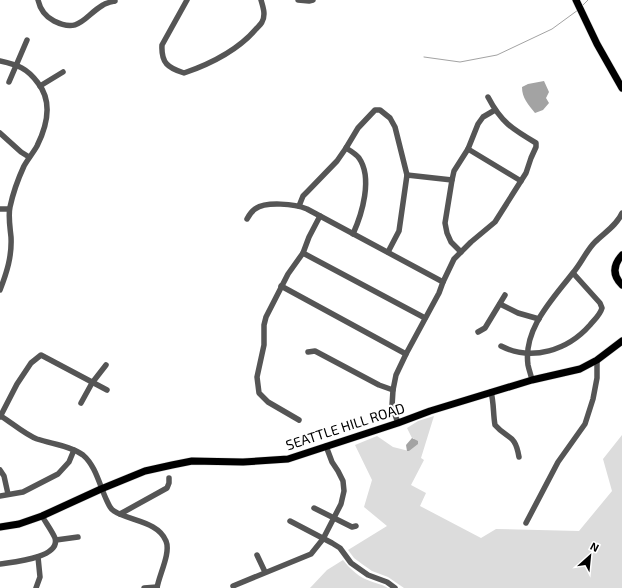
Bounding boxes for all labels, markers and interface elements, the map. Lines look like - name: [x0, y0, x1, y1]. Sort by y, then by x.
- street label: SEATTLE HILL ROAD: [283, 399, 407, 453]
- north arrow: [570, 536, 610, 576]
- text: N: [588, 539, 601, 554]

